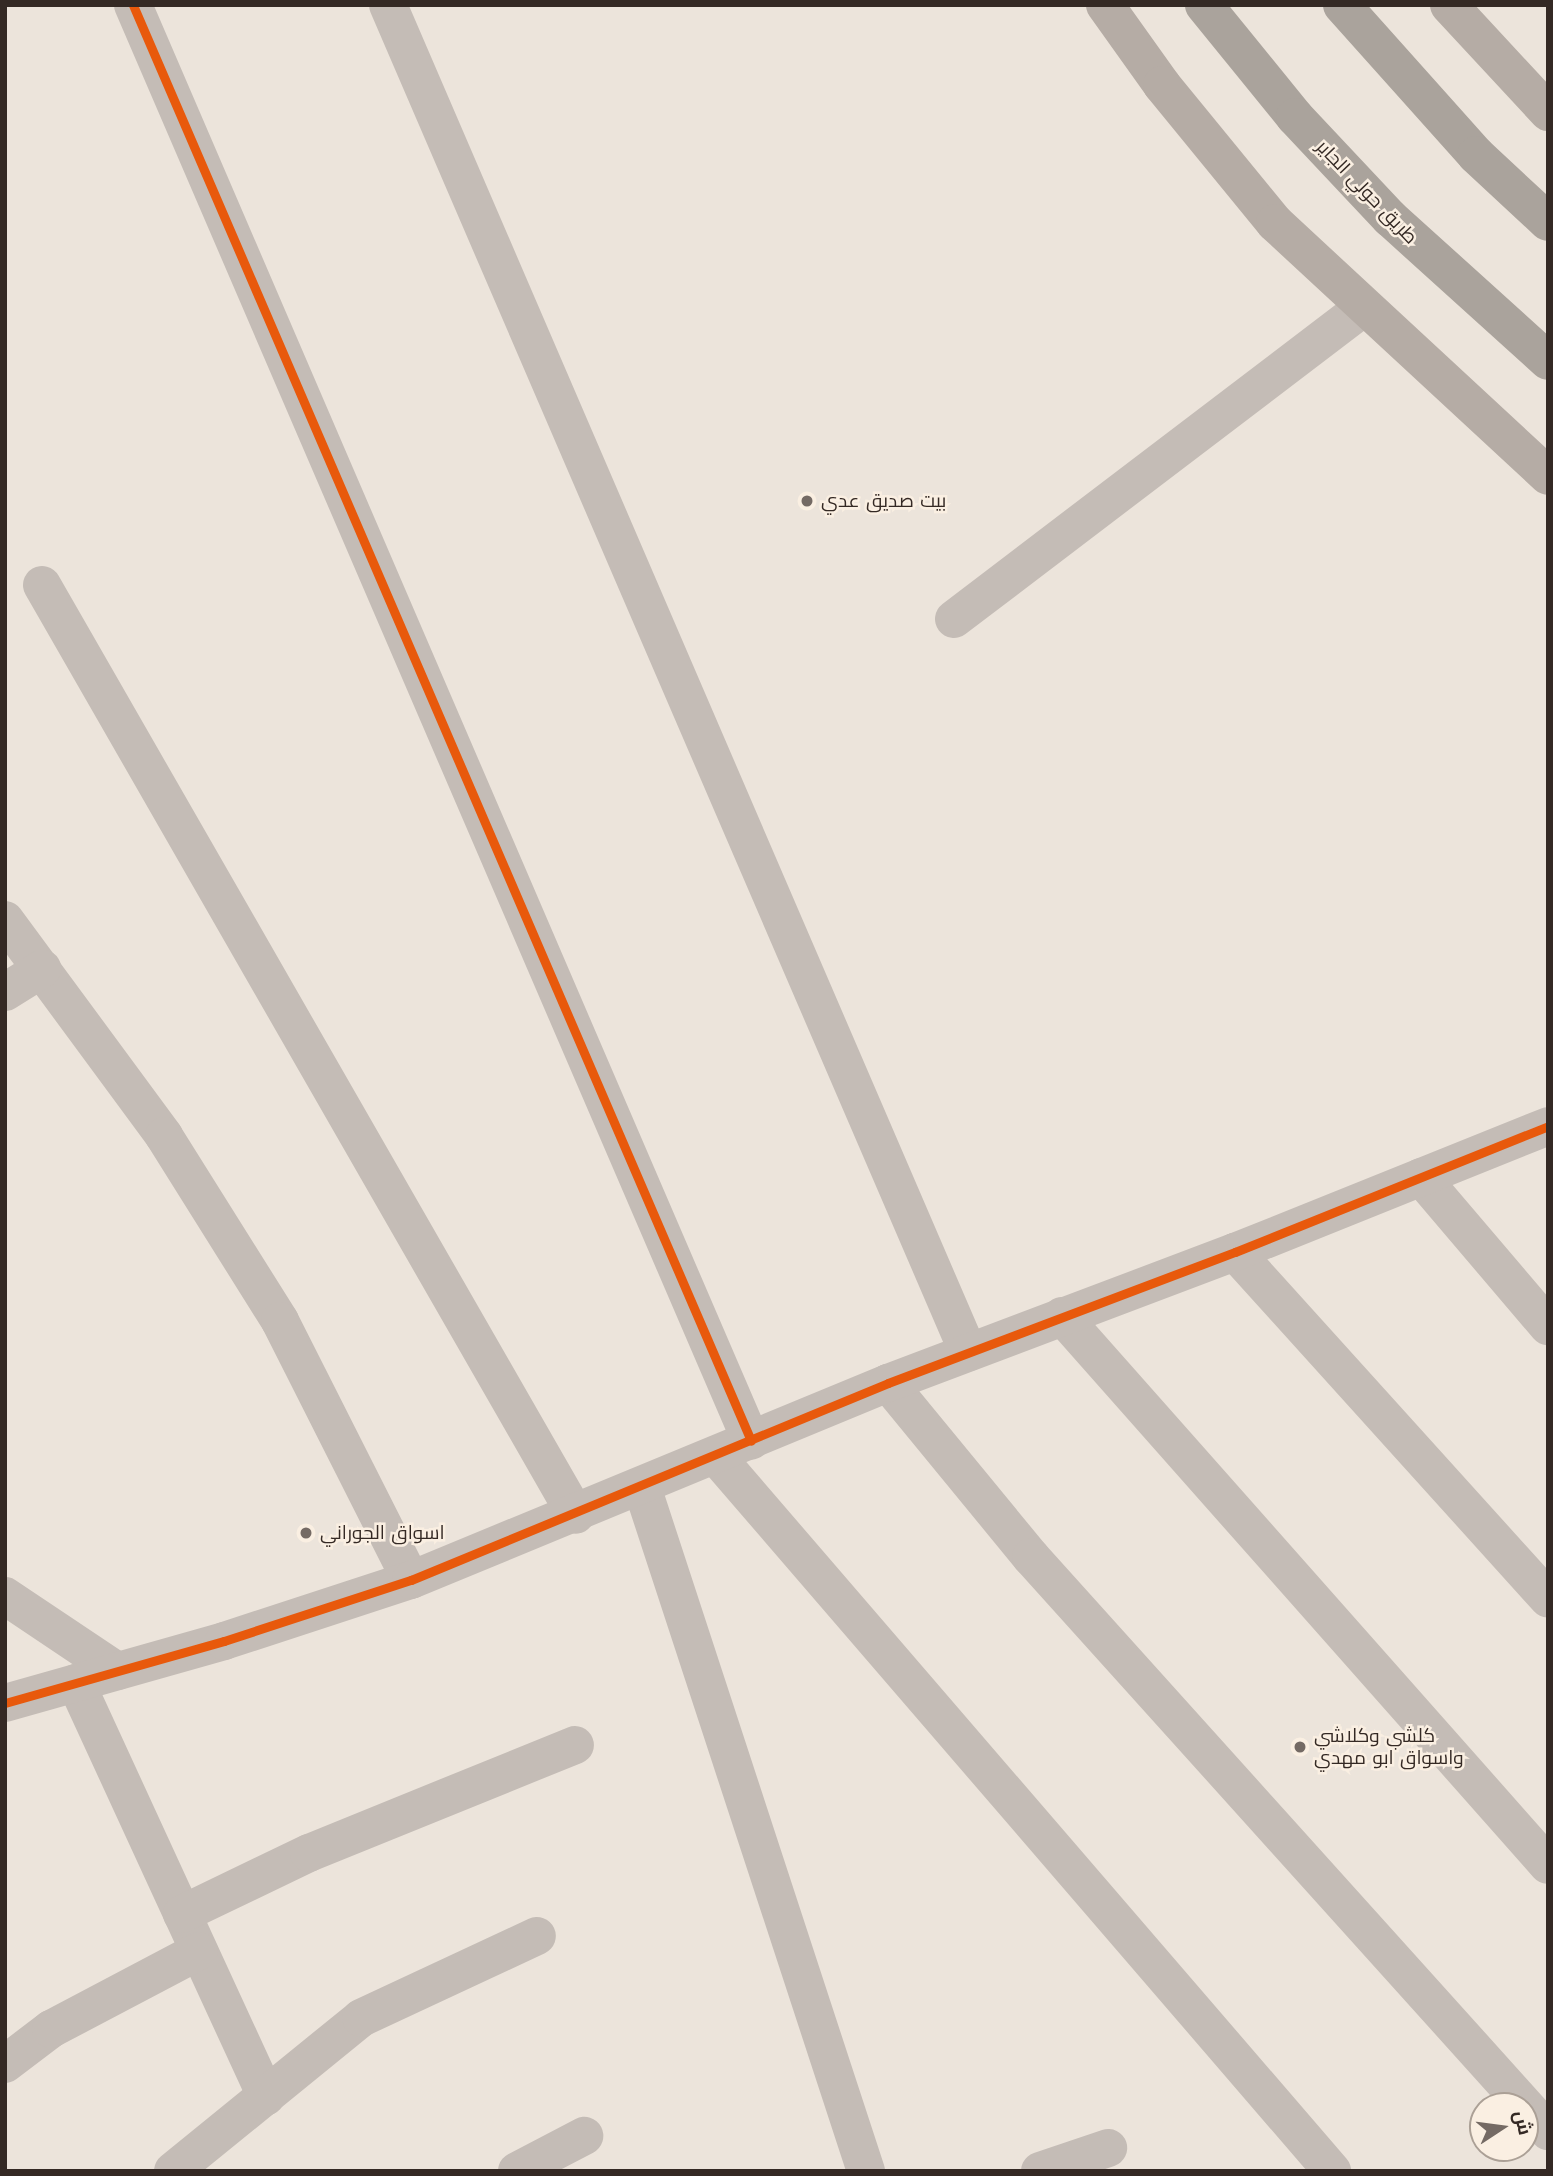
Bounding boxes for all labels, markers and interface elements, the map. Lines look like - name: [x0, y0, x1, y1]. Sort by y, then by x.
- street label: طريق حولي الجاير: [1312, 135, 1422, 249]
- place label: بيت صديق عدي: [821, 490, 946, 512]
- marker: بيت صديق عدي: [799, 493, 815, 509]
- place label: اسواق الجوراني: [320, 1522, 445, 1544]
- marker: اسواق الجوراني: [298, 1525, 314, 1541]
- place label: كلشي وكلاشي واسواق ابو مهدي: [1314, 1725, 1464, 1769]
- marker: كلشي وكلاشي واسواق ابو مهدي: [1292, 1739, 1308, 1755]
- north arrow: [1469, 2092, 1539, 2162]
- text: ش: [1509, 2108, 1537, 2137]

